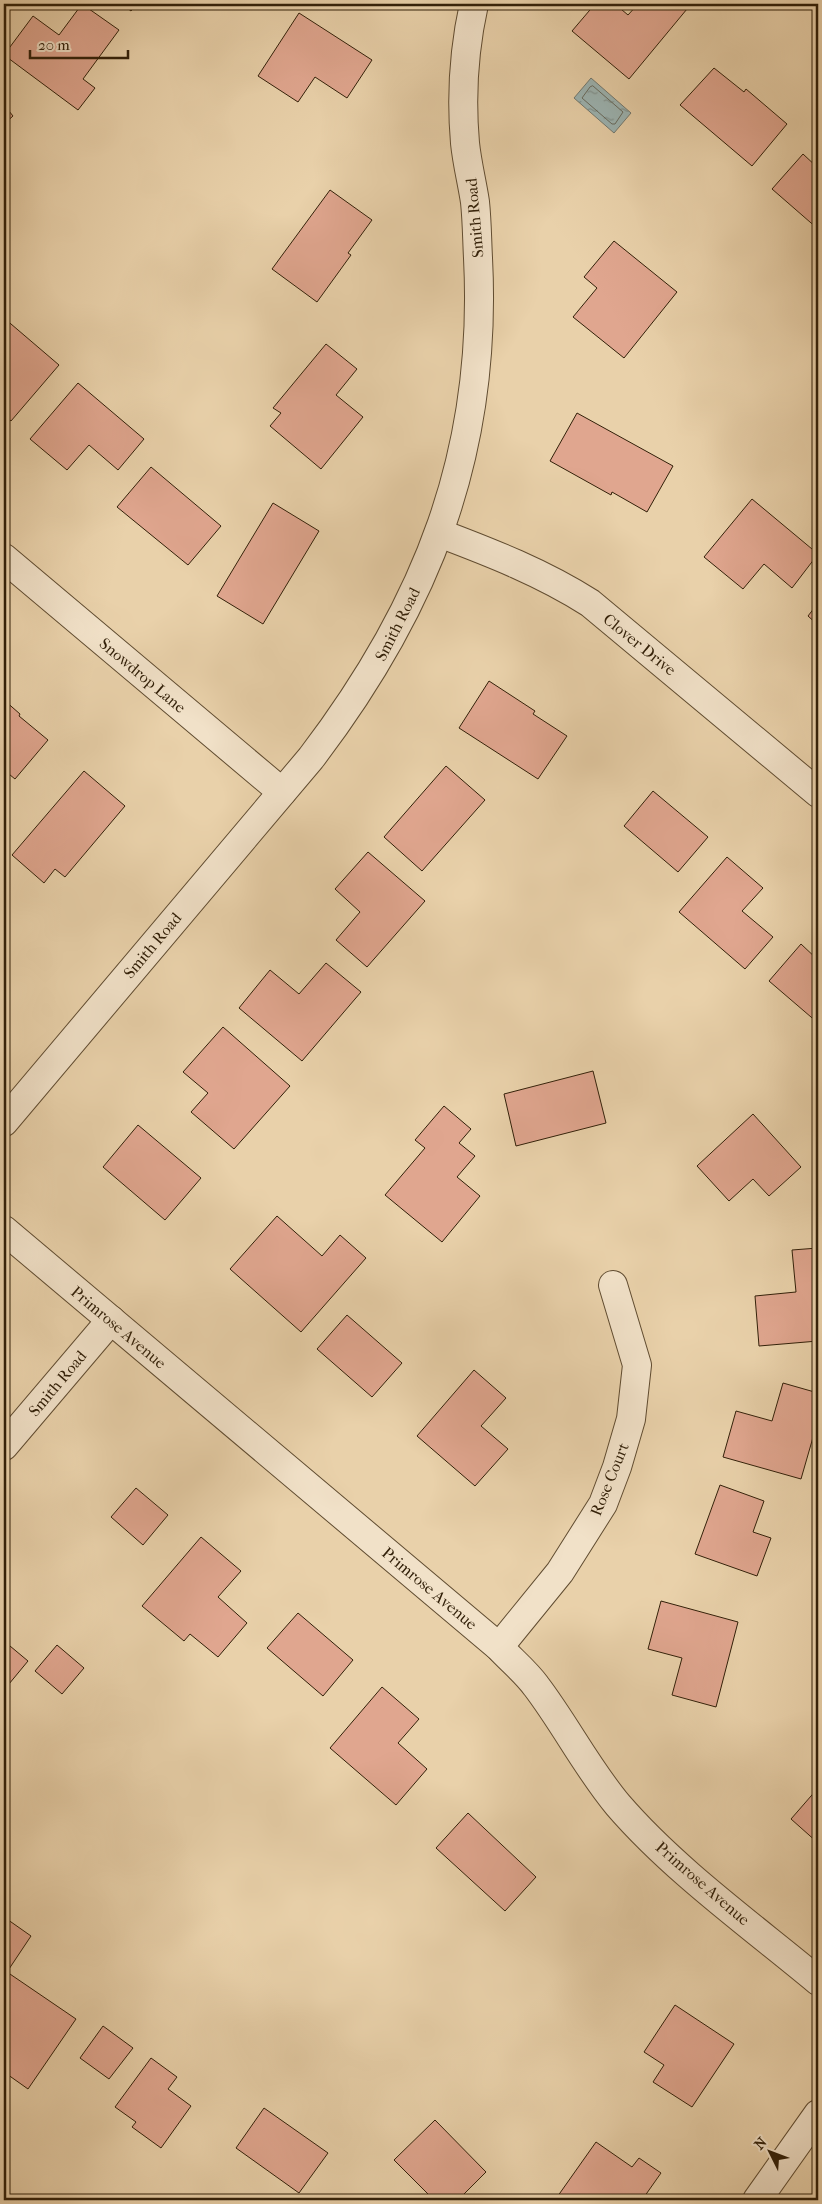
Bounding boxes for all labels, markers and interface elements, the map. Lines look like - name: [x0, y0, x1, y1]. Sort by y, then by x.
- scale bar: [30, 28, 128, 60]
- text: 20 m: [38, 36, 70, 54]
- street label: Smith Road: [462, 177, 487, 259]
- street label: Smith Road: [371, 584, 424, 664]
- street label: Clover Drive: [600, 609, 680, 679]
- street label: Snowdrop Lane: [96, 634, 190, 717]
- street label: Smith Road: [119, 908, 186, 982]
- street label: Primrose Avenue: [67, 1282, 170, 1373]
- street label: Smith Road: [24, 1346, 91, 1420]
- street label: Rose Court: [586, 1440, 633, 1519]
- street label: Primrose Avenue: [378, 1543, 481, 1634]
- street label: Primrose Avenue: [652, 1837, 754, 1929]
- north arrow: [744, 2126, 794, 2176]
- text: N: [751, 2134, 771, 2153]

